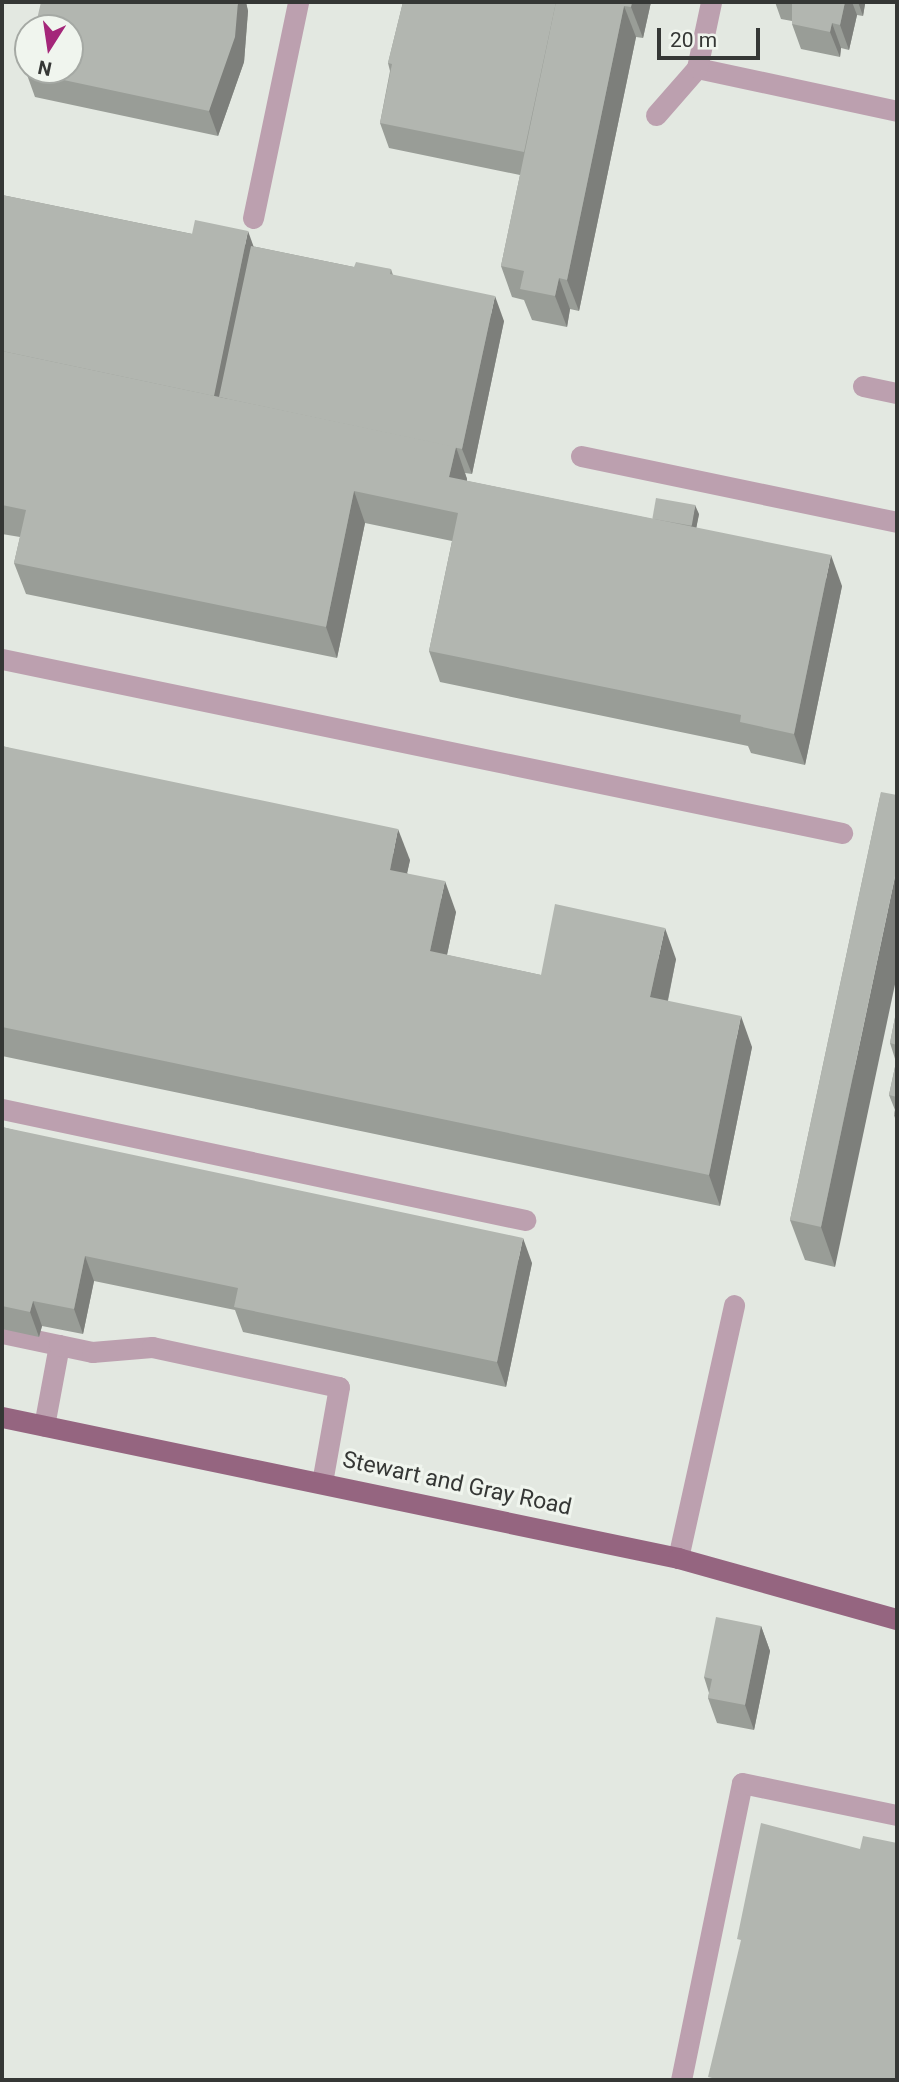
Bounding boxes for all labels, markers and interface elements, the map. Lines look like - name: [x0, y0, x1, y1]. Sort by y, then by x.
- north arrow: [14, 14, 84, 84]
- scale bar: [661, 14, 764, 58]
- text: 20 m: [670, 28, 717, 52]
- text: N: [36, 55, 54, 81]
- street label: Stewart and Gray Road: [340, 1446, 574, 1522]

